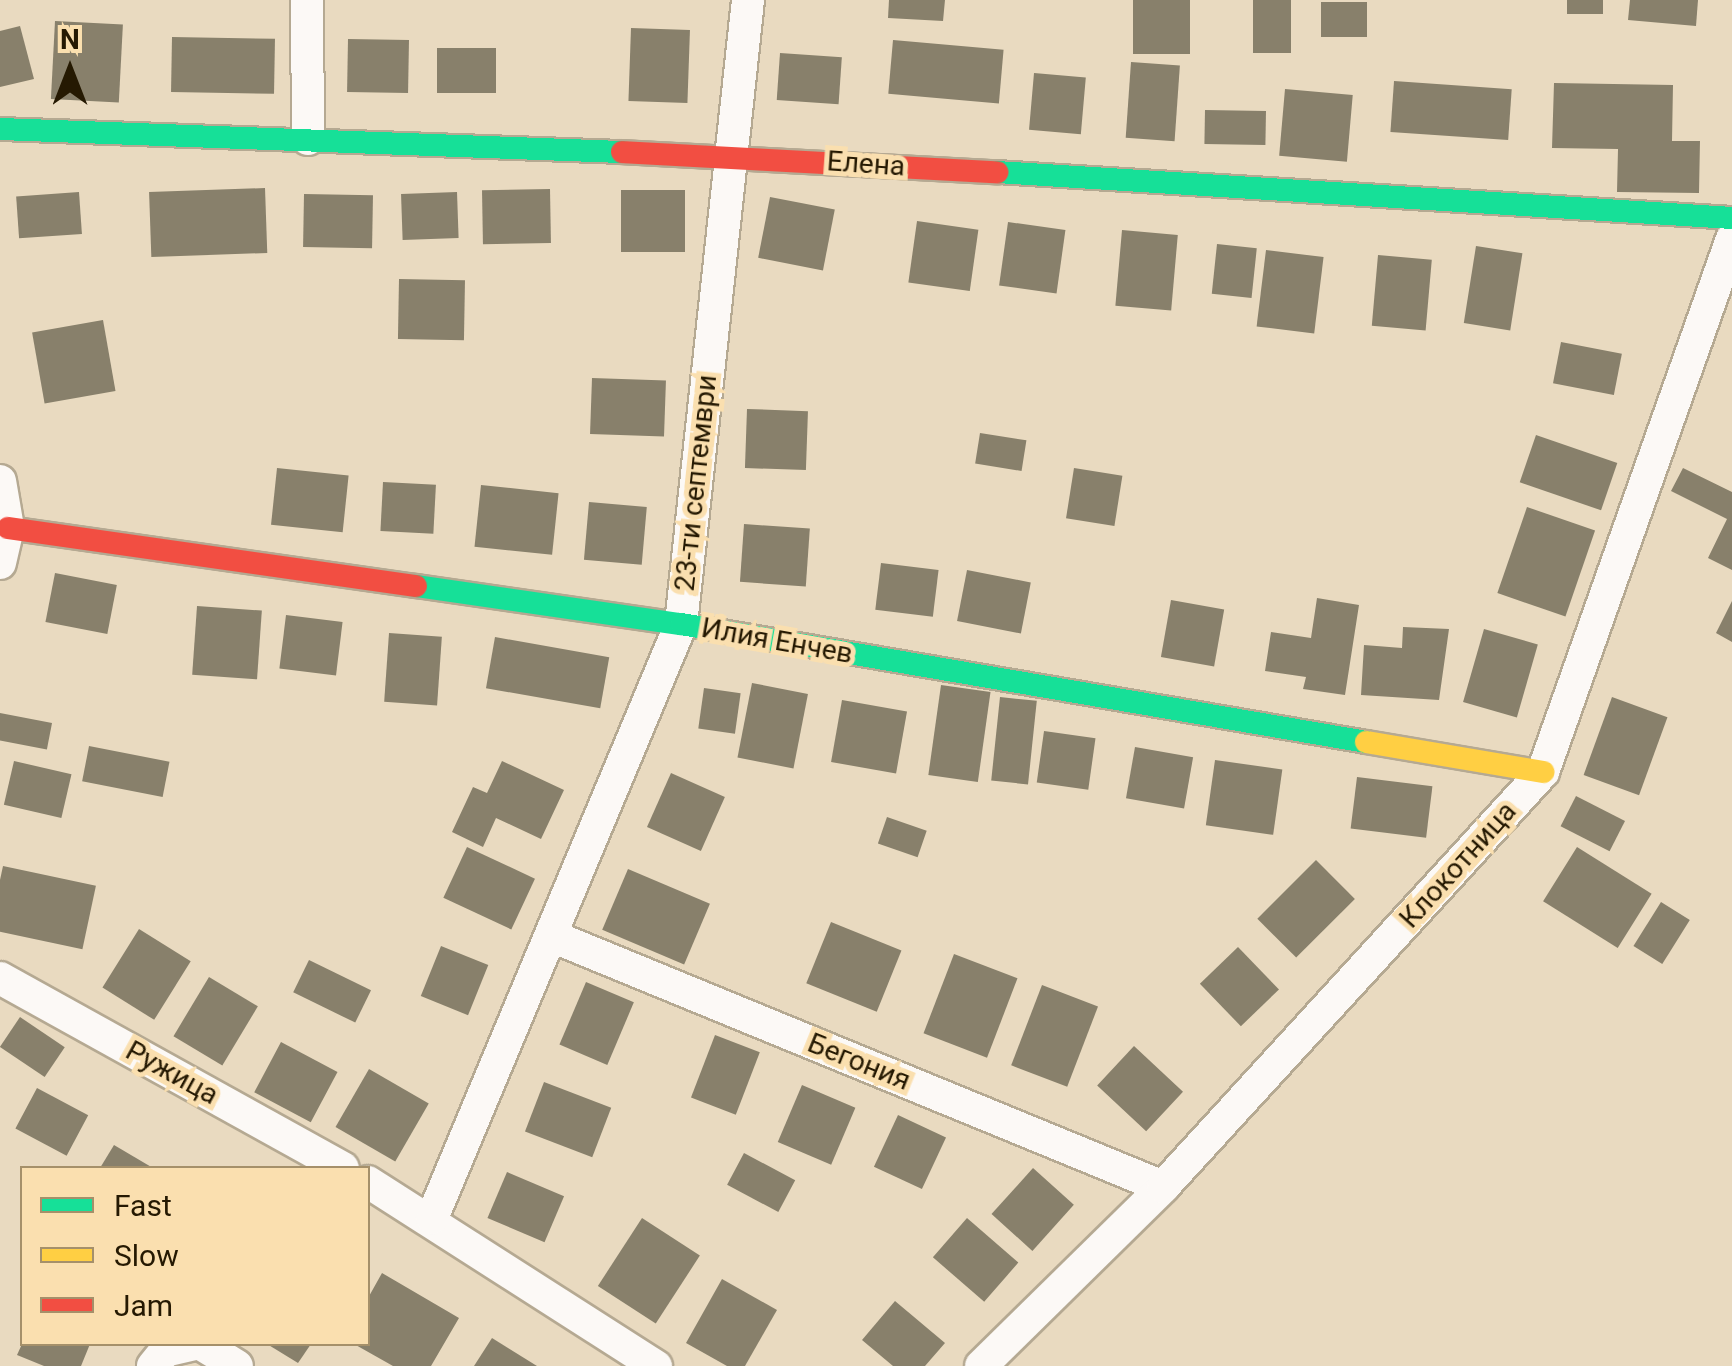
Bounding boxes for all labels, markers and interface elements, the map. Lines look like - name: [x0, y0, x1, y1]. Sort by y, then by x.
- north arrow: [20, 20, 120, 120]
- text: N: [60, 23, 80, 56]
- street label: Елена: [826, 145, 906, 183]
- street label: 23-ти септември: [668, 373, 724, 593]
- street label: Илия Енчев: [699, 611, 855, 671]
- street label: Клокотница: [1393, 795, 1523, 935]
- street label: Бегония: [803, 1026, 915, 1098]
- street label: Ружица: [120, 1034, 224, 1112]
- legend: [20, 1166, 370, 1346]
- text: Fast: [114, 1188, 172, 1223]
- text: Slow: [114, 1238, 179, 1273]
- text: Jam: [114, 1288, 173, 1323]

